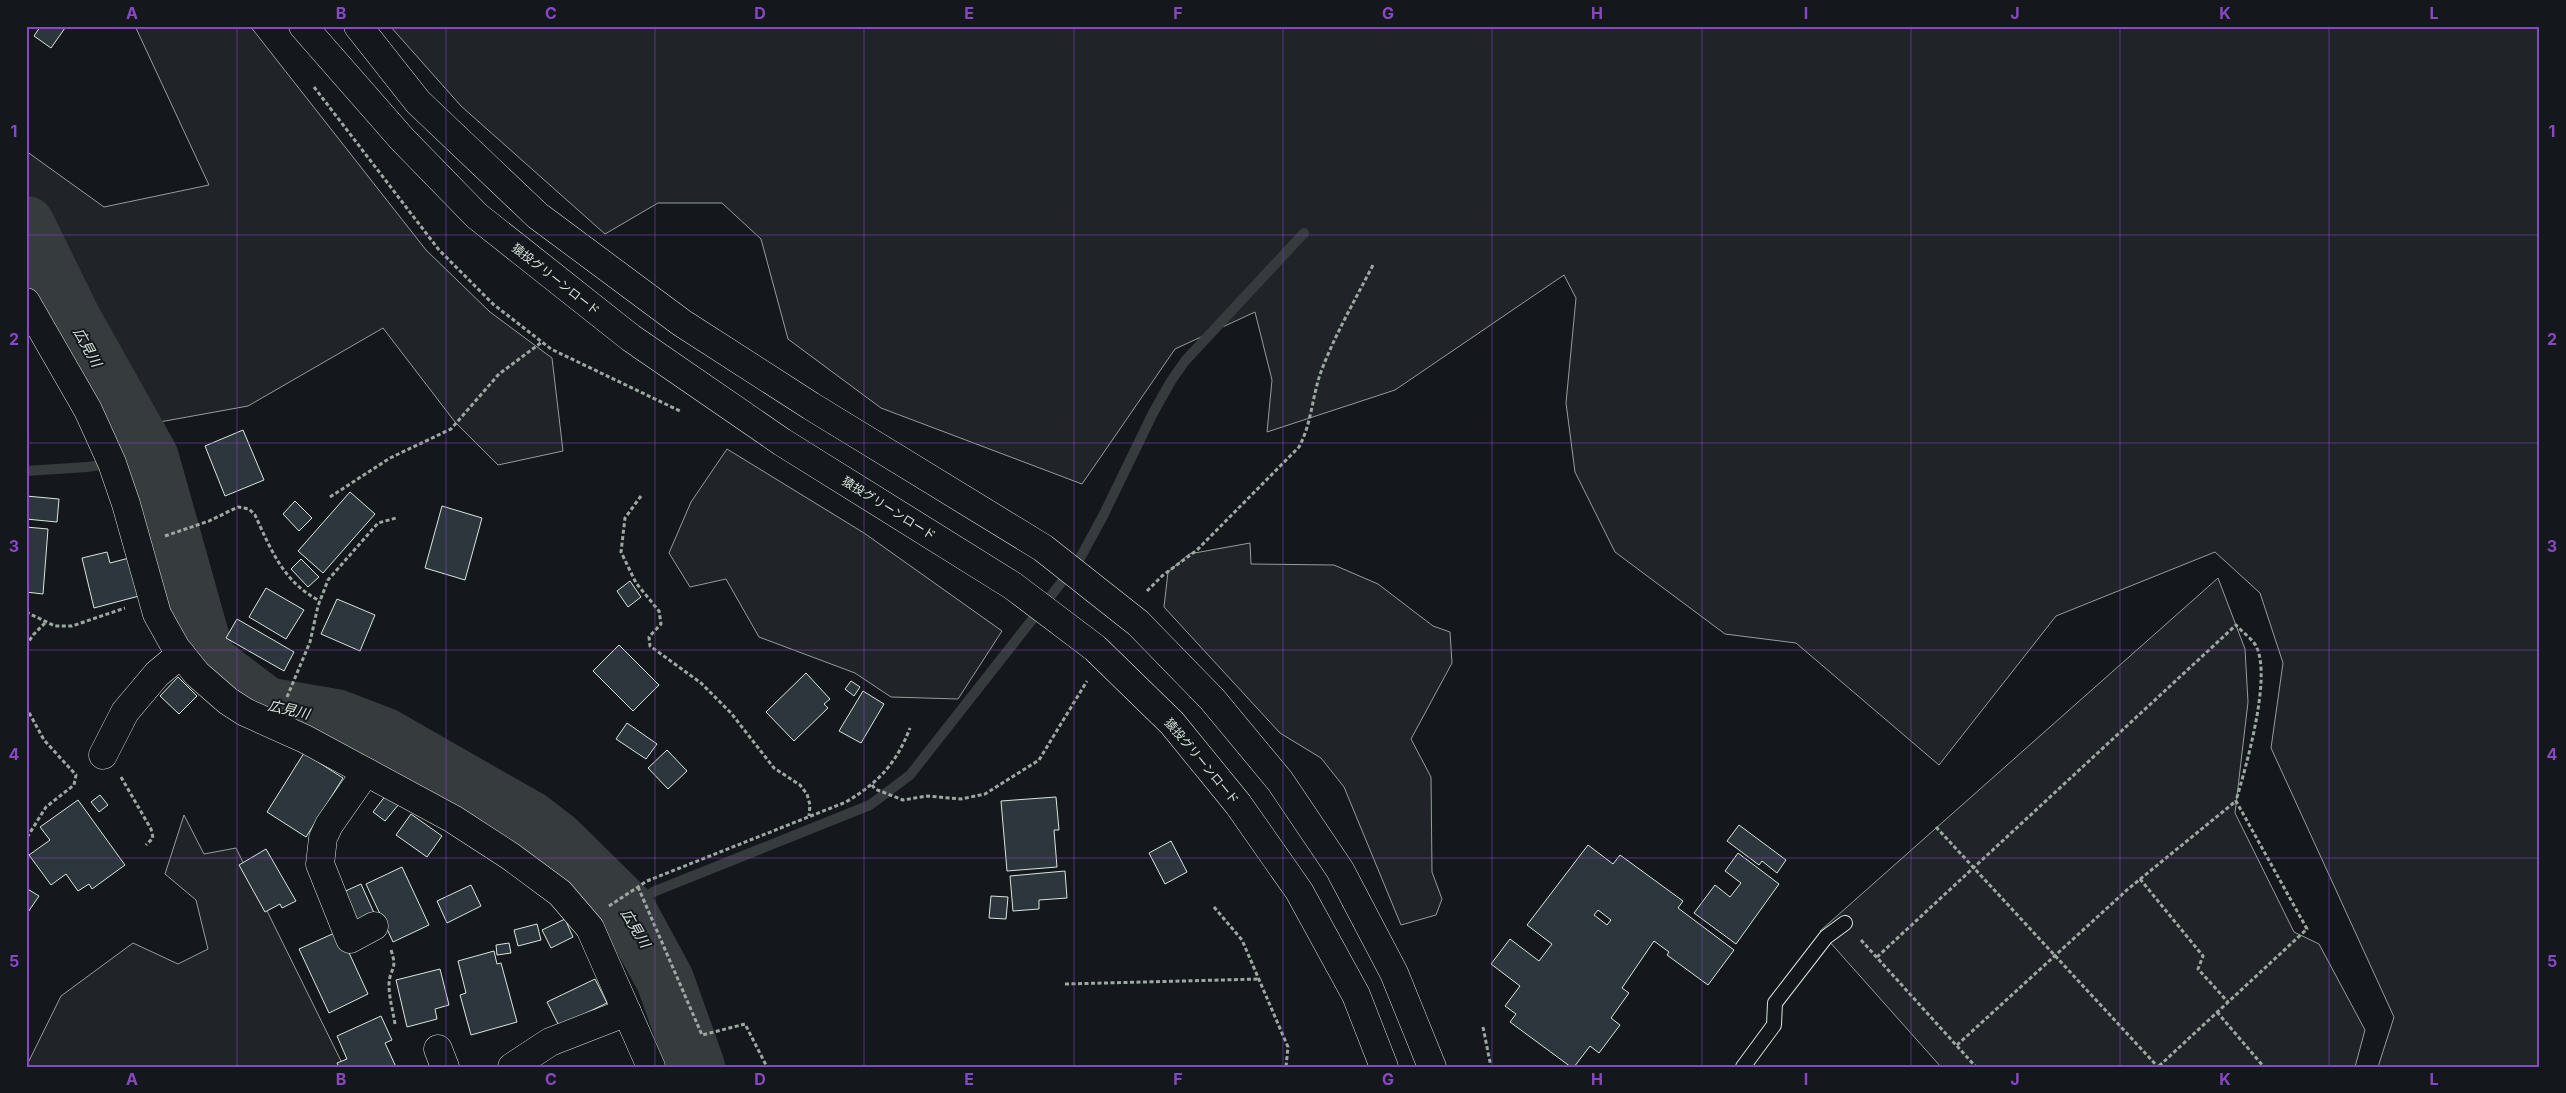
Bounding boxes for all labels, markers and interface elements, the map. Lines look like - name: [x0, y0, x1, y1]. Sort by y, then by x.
- text: A: [126, 3, 138, 23]
- text: B: [336, 3, 346, 23]
- text: C: [545, 3, 557, 23]
- text: D: [754, 3, 766, 23]
- text: E: [964, 3, 974, 23]
- text: F: [1173, 3, 1183, 23]
- text: G: [1382, 3, 1394, 23]
- text: H: [1591, 3, 1603, 23]
- text: I: [1804, 3, 1808, 23]
- text: J: [2010, 3, 2020, 23]
- text: K: [2219, 3, 2231, 23]
- text: L: [2429, 3, 2439, 23]
- text: 1: [11, 121, 17, 141]
- text: 1: [2549, 121, 2555, 141]
- street label: 猿投グリーンロード: [509, 240, 603, 318]
- water label: 広見川: [70, 325, 107, 371]
- text: 2: [9, 329, 19, 349]
- text: 2: [2547, 329, 2557, 349]
- street label: 猿投グリーンロード: [839, 473, 939, 543]
- text: 3: [9, 536, 19, 556]
- text: 3: [2547, 536, 2557, 556]
- water label: 広見川: [267, 696, 313, 722]
- street label: 猿投グリーンロード: [1162, 715, 1242, 807]
- text: 4: [9, 744, 20, 764]
- text: 4: [2547, 744, 2558, 764]
- water label: 広見川: [618, 906, 655, 952]
- text: 5: [9, 951, 19, 971]
- text: 5: [2547, 951, 2557, 971]
- text: A: [126, 1069, 138, 1089]
- text: B: [336, 1069, 346, 1089]
- text: C: [545, 1069, 557, 1089]
- text: D: [754, 1069, 766, 1089]
- text: E: [964, 1069, 974, 1089]
- text: F: [1173, 1069, 1183, 1089]
- text: G: [1382, 1069, 1394, 1089]
- text: H: [1591, 1069, 1603, 1089]
- text: I: [1804, 1069, 1808, 1089]
- text: J: [2010, 1069, 2020, 1089]
- text: K: [2219, 1069, 2231, 1089]
- text: L: [2429, 1069, 2439, 1089]

